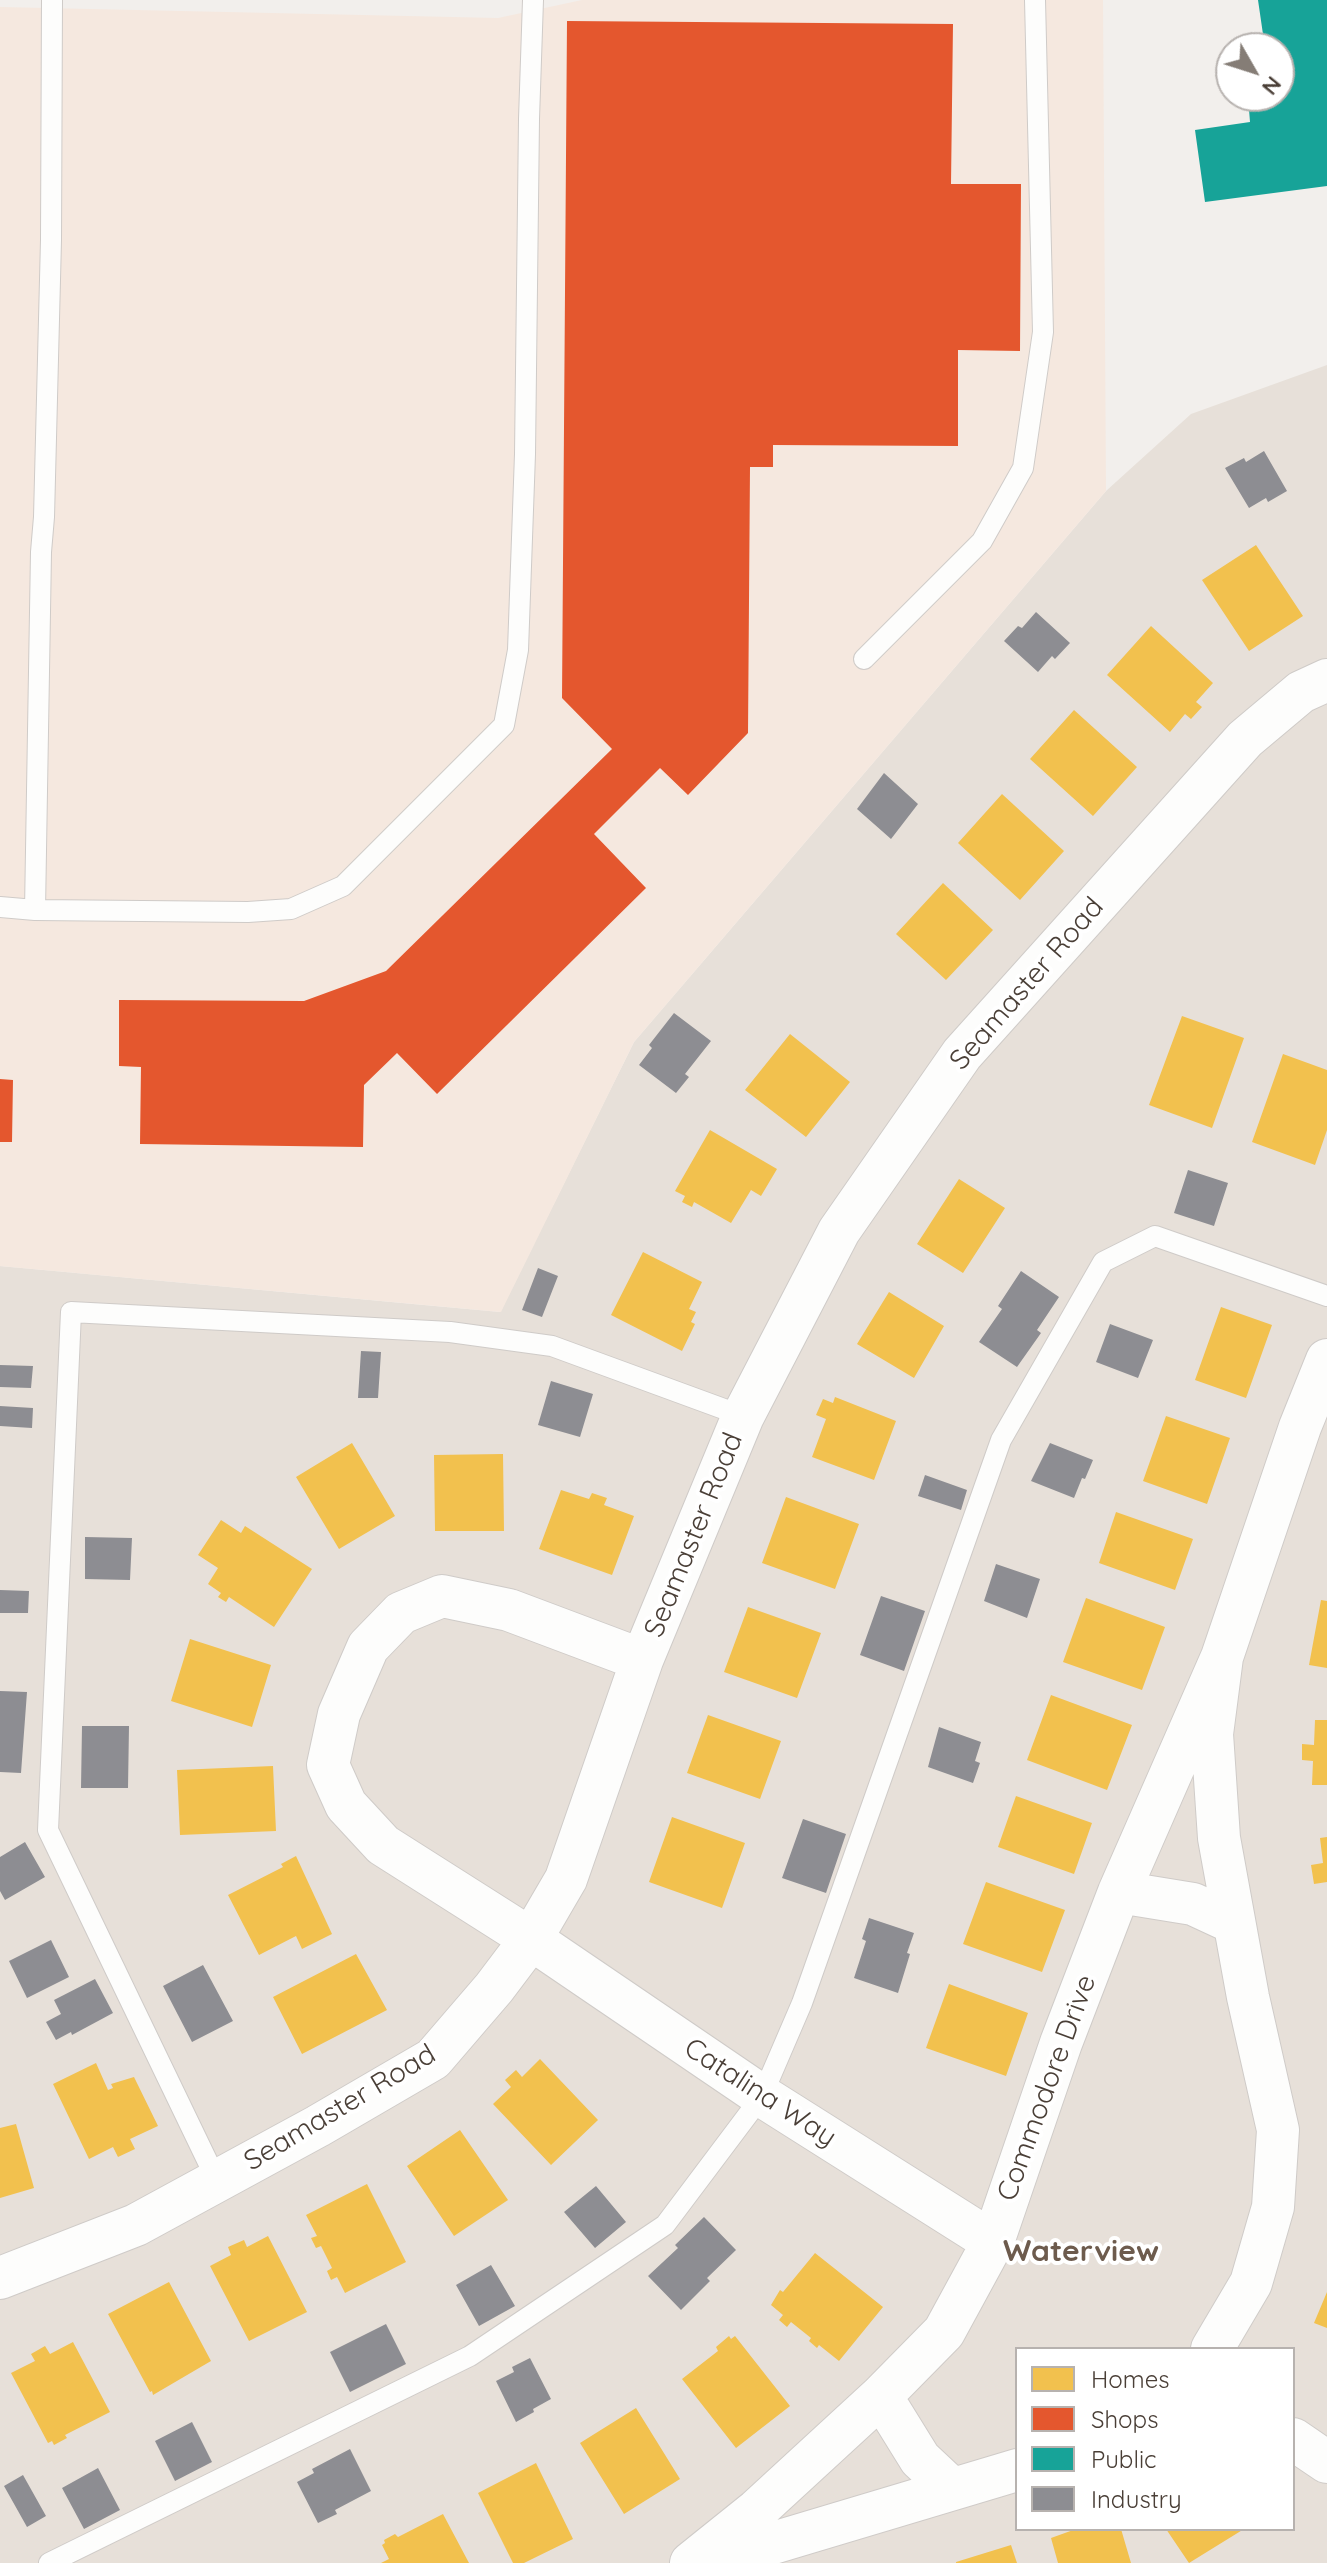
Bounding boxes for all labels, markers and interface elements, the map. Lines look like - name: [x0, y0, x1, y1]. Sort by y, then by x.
- north arrow: [1215, 32, 1295, 112]
- text: N: [1256, 71, 1288, 101]
- street label: Seamaster Road: [943, 891, 1111, 1077]
- street label: Seamaster Road: [638, 1428, 750, 1642]
- street label: Commodore Drive: [990, 1970, 1104, 2206]
- street label: Catalina Way: [678, 2031, 842, 2155]
- street label: Seamaster Road: [238, 2038, 442, 2178]
- district label: Waterview: [1003, 2234, 1159, 2270]
- legend: [1015, 2347, 1295, 2531]
- text: Homes: [1091, 2364, 1169, 2394]
- text: Shops: [1091, 2404, 1158, 2434]
- text: Public: [1091, 2444, 1156, 2474]
- text: Industry: [1091, 2484, 1182, 2514]

